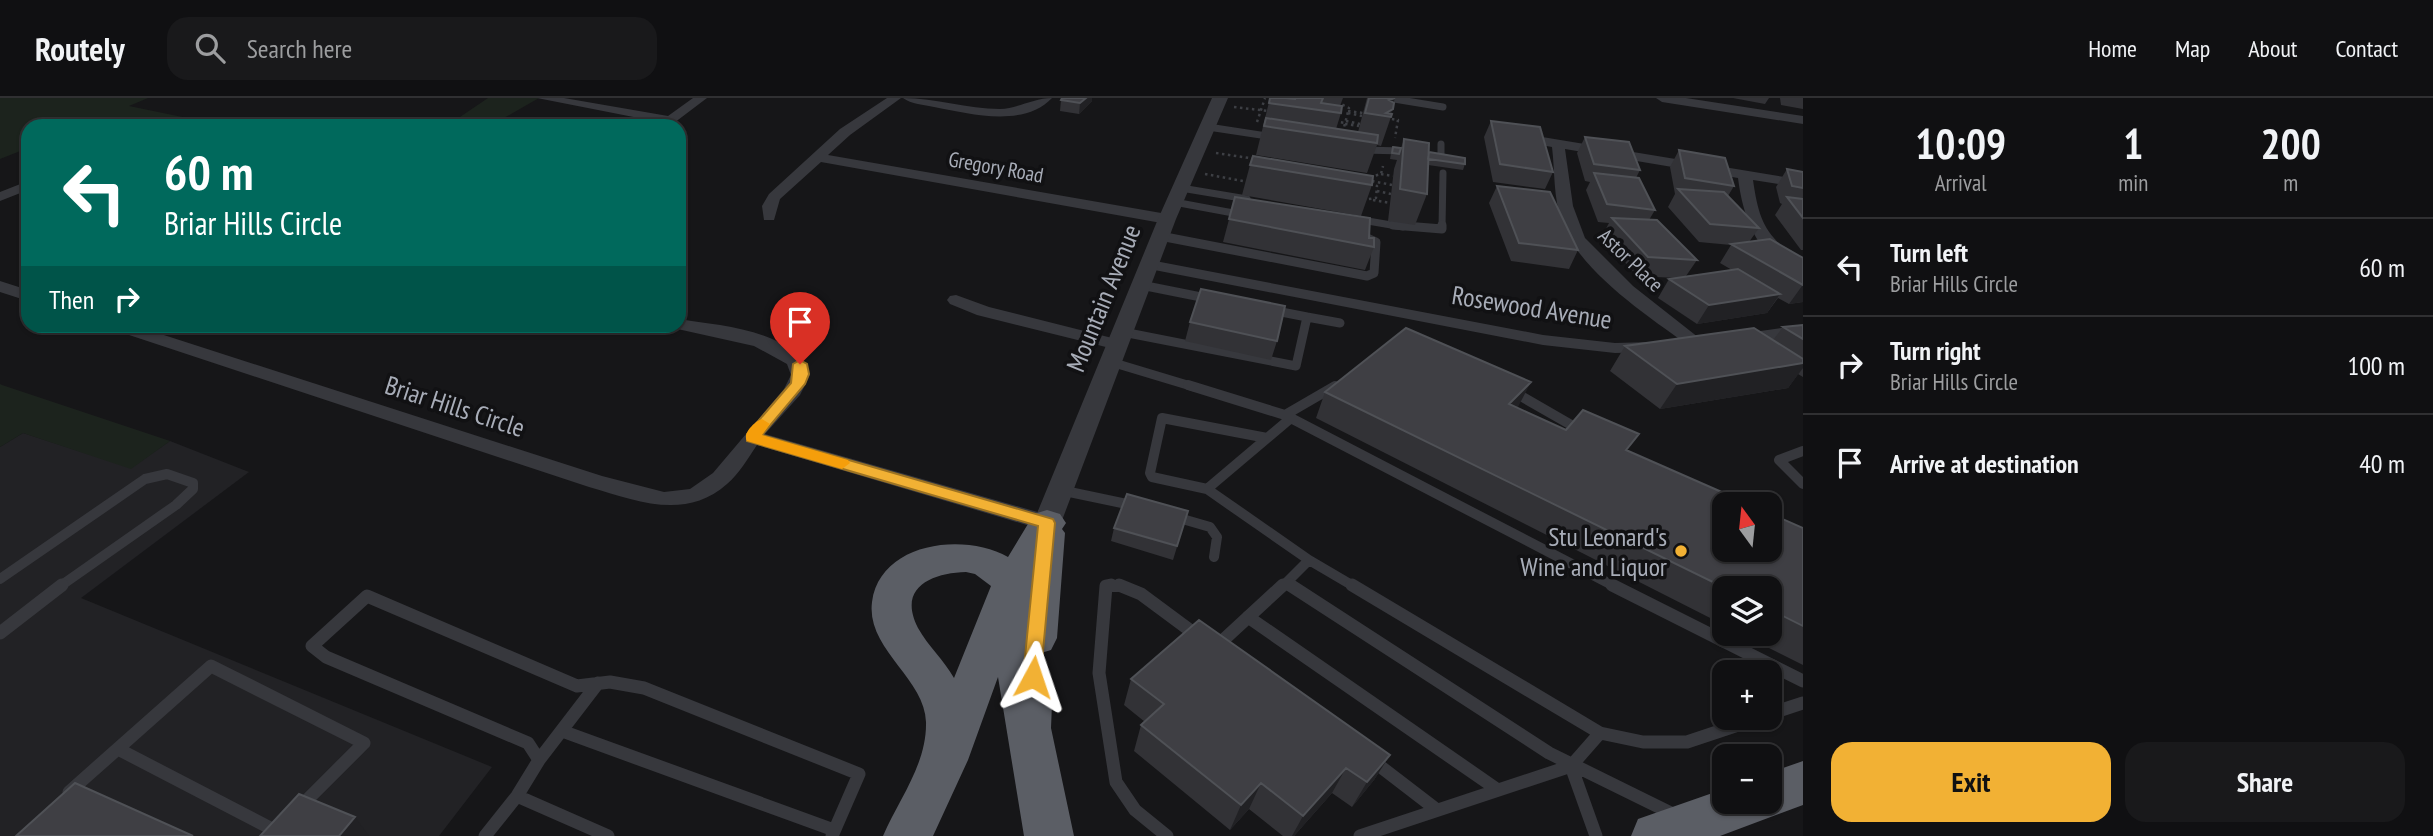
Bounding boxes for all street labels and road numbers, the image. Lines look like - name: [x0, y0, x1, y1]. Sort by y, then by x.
- street label: Gregory Road: [946, 145, 1046, 189]
- street label: Mountain Avenue: [1059, 220, 1147, 376]
- street label: Astor Place: [1593, 222, 1669, 298]
- street label: Rosewood Avenue: [1450, 278, 1614, 336]
- street label: Briar Hills Circle: [381, 368, 529, 444]

